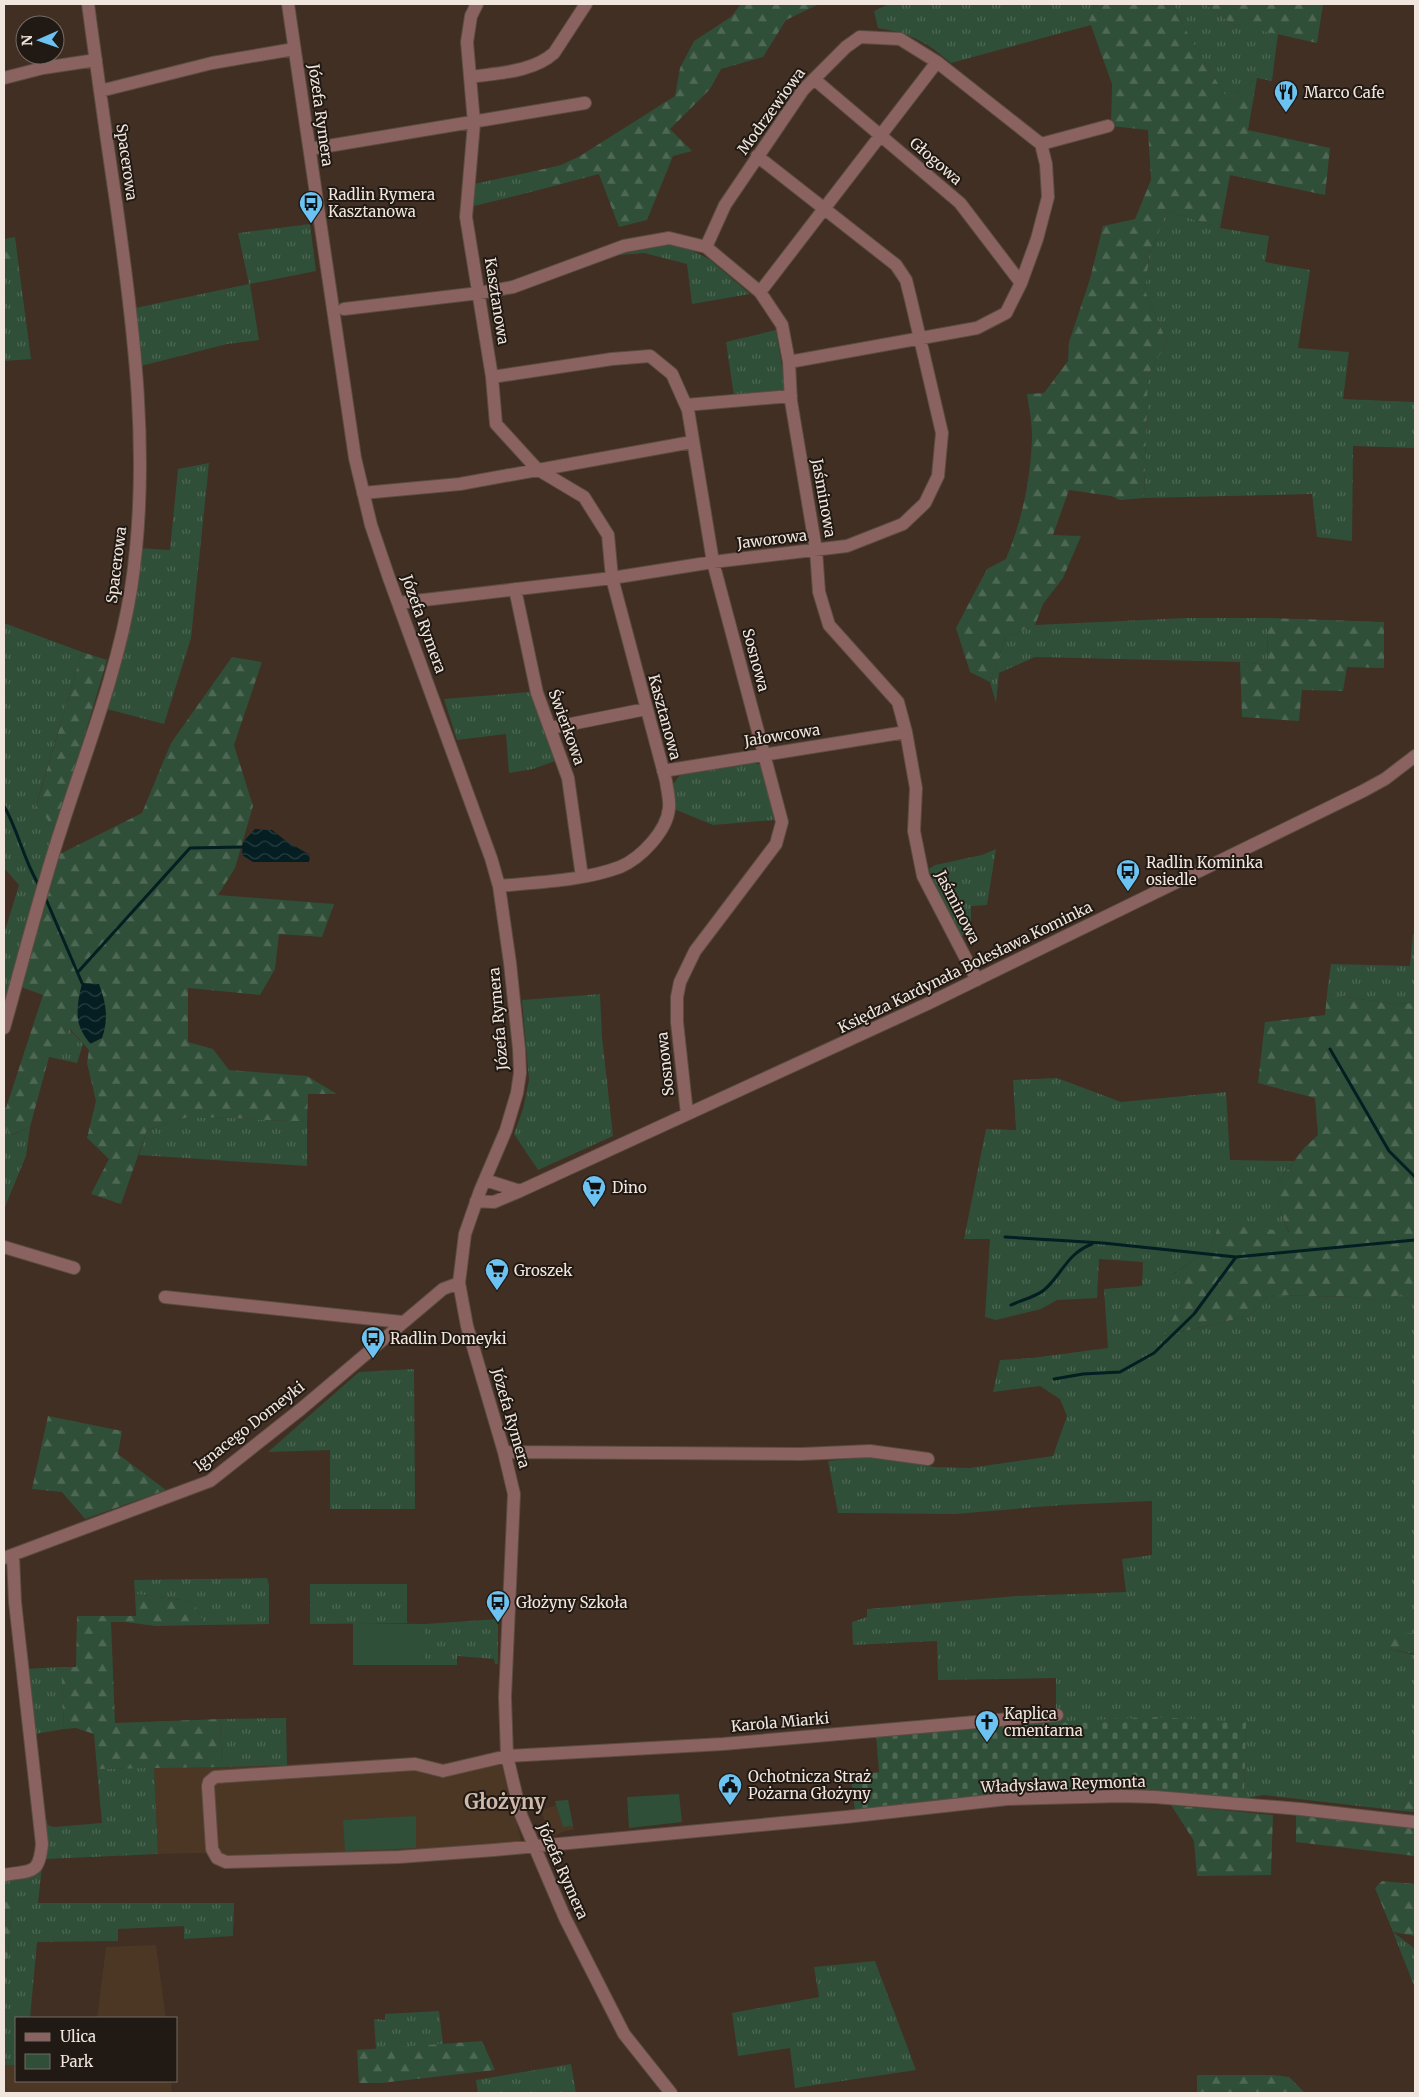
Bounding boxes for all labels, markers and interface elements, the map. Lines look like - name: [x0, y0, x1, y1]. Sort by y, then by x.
- north arrow: [15, 15, 65, 65]
- text: N: [18, 35, 36, 46]
- street label: Józefa Rymera: [304, 62, 338, 167]
- street label: Modrzewiowa: [733, 64, 809, 158]
- restaurant icon: Marco Cafe: [1273, 79, 1299, 113]
- place label: Marco Cafe: [1304, 83, 1384, 102]
- street label: Spacerowa: [112, 122, 142, 202]
- street label: Głogowa: [906, 133, 966, 189]
- place label: Radlin Rymera Kasztanowa: [328, 185, 435, 221]
- bus stop icon: Radlin Rymera Kasztanowa: [298, 190, 324, 224]
- street label: Kasztanowa: [481, 256, 513, 346]
- street label: Jaśminowa: [808, 456, 840, 539]
- street label: Jaworowa: [735, 525, 808, 553]
- street label: Spacerowa: [102, 526, 130, 604]
- street label: Józefa Rymera: [397, 571, 451, 676]
- street label: Sosnowa: [738, 626, 774, 694]
- street label: Kasztanowa: [644, 672, 686, 762]
- street label: Świerkowa: [545, 686, 590, 767]
- street label: Jałowcowa: [742, 720, 821, 751]
- place label: Radlin Kominka osiedle: [1146, 853, 1263, 889]
- bus stop icon: Radlin Kominka osiedle: [1115, 858, 1141, 892]
- street label: Jaśminowa: [931, 866, 985, 947]
- street label: Księdza Kardynała Bolesława Kominka: [835, 897, 1095, 1037]
- street label: Józefa Rymera: [484, 967, 512, 1072]
- street label: Sosnowa: [652, 1031, 678, 1097]
- supermarket icon: Dino: [581, 1174, 607, 1208]
- place label: Dino: [612, 1178, 647, 1197]
- supermarket icon: Groszek: [484, 1257, 510, 1291]
- place label: Groszek: [514, 1261, 573, 1280]
- bus stop icon: Radlin Domeyki: [360, 1325, 386, 1359]
- place label: Radlin Domeyki: [390, 1329, 507, 1348]
- street label: Józefa Rymera: [487, 1365, 534, 1470]
- street label: Ignacego Domeyki: [190, 1377, 308, 1475]
- bus stop icon: Głożyny Szkoła: [485, 1589, 511, 1623]
- place label: Głożyny Szkoła: [516, 1593, 628, 1612]
- place label: Kaplica cmentarna: [1004, 1704, 1083, 1740]
- street label: Karola Miarki: [730, 1708, 830, 1736]
- church icon: Kaplica cmentarna: [974, 1709, 1000, 1743]
- place label: Ochotnicza Straż Pożarna Głożyny: [748, 1767, 871, 1803]
- public building icon: Ochotnicza Straż Pożarna Głożyny: [717, 1772, 743, 1806]
- street label: Władysława Reymonta: [979, 1772, 1146, 1796]
- district label: Głożyny: [464, 1789, 546, 1814]
- street label: Józefa Rymera: [533, 1819, 593, 1922]
- legend: [15, 2017, 178, 2082]
- text: Ulica: [60, 2027, 96, 2046]
- text: Park: [60, 2052, 94, 2071]

